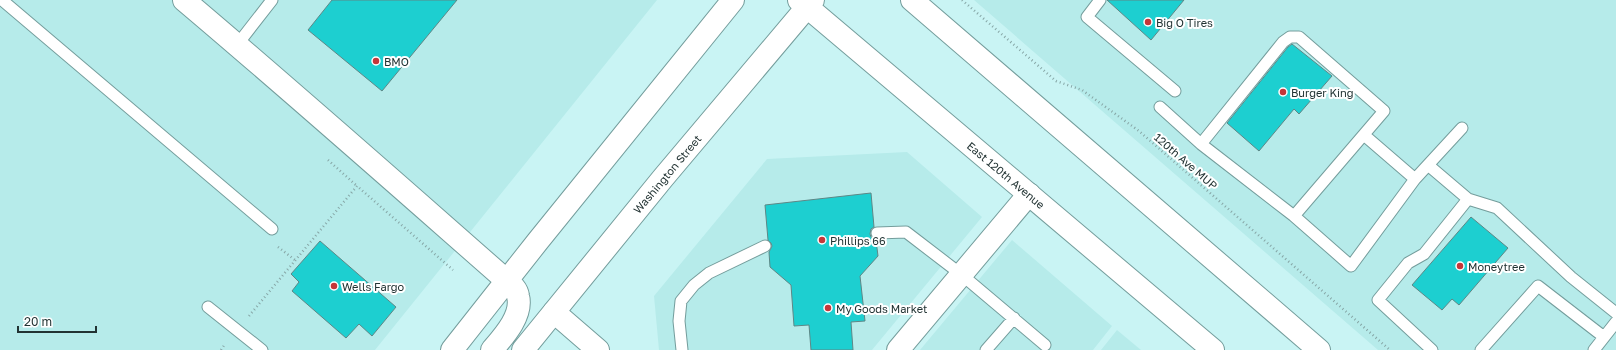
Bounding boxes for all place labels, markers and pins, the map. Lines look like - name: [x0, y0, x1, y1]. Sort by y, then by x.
- place label: Big O Tires: [1156, 16, 1213, 29]
- marker: Big O Tires: [1143, 17, 1153, 27]
- place label: BMO: [384, 55, 409, 68]
- marker: BMO: [371, 56, 381, 66]
- place label: Burger King: [1291, 86, 1353, 99]
- marker: Burger King: [1278, 87, 1288, 97]
- place label: Phillips 66: [830, 234, 886, 247]
- marker: Phillips 66: [817, 235, 827, 245]
- place label: Moneytree: [1468, 260, 1525, 273]
- marker: Moneytree: [1455, 261, 1465, 271]
- place label: Wells Fargo: [342, 280, 405, 293]
- marker: Wells Fargo: [329, 281, 339, 291]
- place label: My Goods Market: [836, 302, 927, 315]
- marker: My Goods Market: [823, 303, 833, 313]

